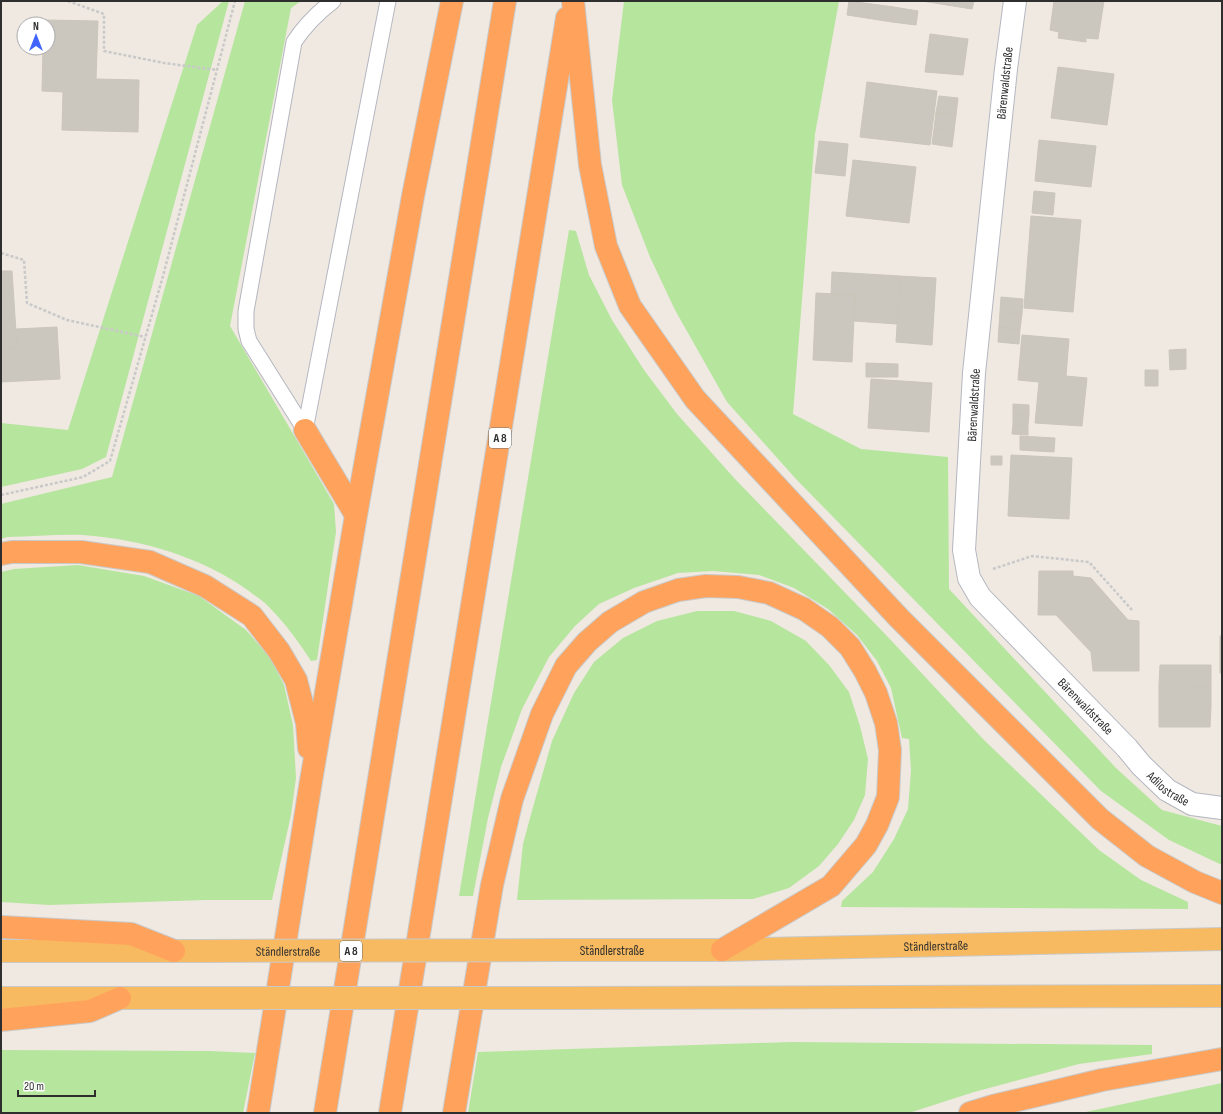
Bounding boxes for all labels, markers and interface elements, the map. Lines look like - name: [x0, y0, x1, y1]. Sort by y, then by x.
- north arrow: [16, 16, 56, 56]
- text: N: [33, 20, 39, 33]
- street label: Bärenwaldstraße: [993, 46, 1017, 120]
- street label: Bärenwaldstraße: [964, 368, 984, 442]
- road number: A 8: [489, 428, 511, 448]
- street label: Bärenwaldstraße: [1054, 675, 1117, 738]
- street label: Adilostraße: [1143, 767, 1192, 810]
- street label: Ständlerstraße: [904, 938, 968, 955]
- road number: A 8: [340, 941, 362, 961]
- street label: Ständlerstraße: [580, 943, 644, 959]
- street label: Ständlerstraße: [256, 944, 320, 960]
- scale bar: [18, 1072, 95, 1098]
- text: 20 m: [24, 1079, 44, 1094]

